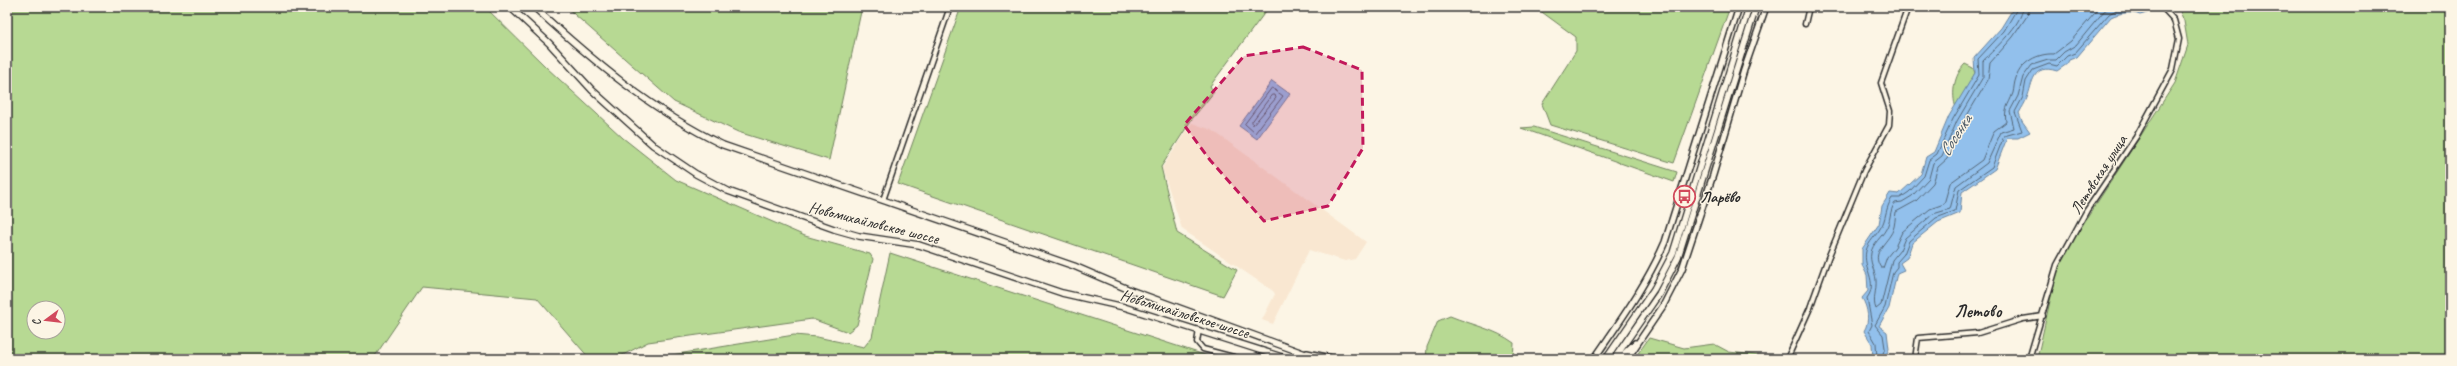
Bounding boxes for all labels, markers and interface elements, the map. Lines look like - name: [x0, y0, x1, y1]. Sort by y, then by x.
- water label: Сосенка: [1934, 109, 1978, 160]
- street label: Летовская улица: [2066, 130, 2132, 218]
- bus stop icon: Ларёво: [1672, 183, 1698, 209]
- place label: Ларёво: [1700, 187, 1741, 207]
- street label: Новомихайловское шоссе: [807, 197, 943, 249]
- street label: Новомихайловское шоссе: [1118, 285, 1253, 344]
- north arrow: [26, 300, 66, 340]
- district label: Летово: [1954, 300, 2003, 322]
- text: С: [28, 317, 44, 327]

